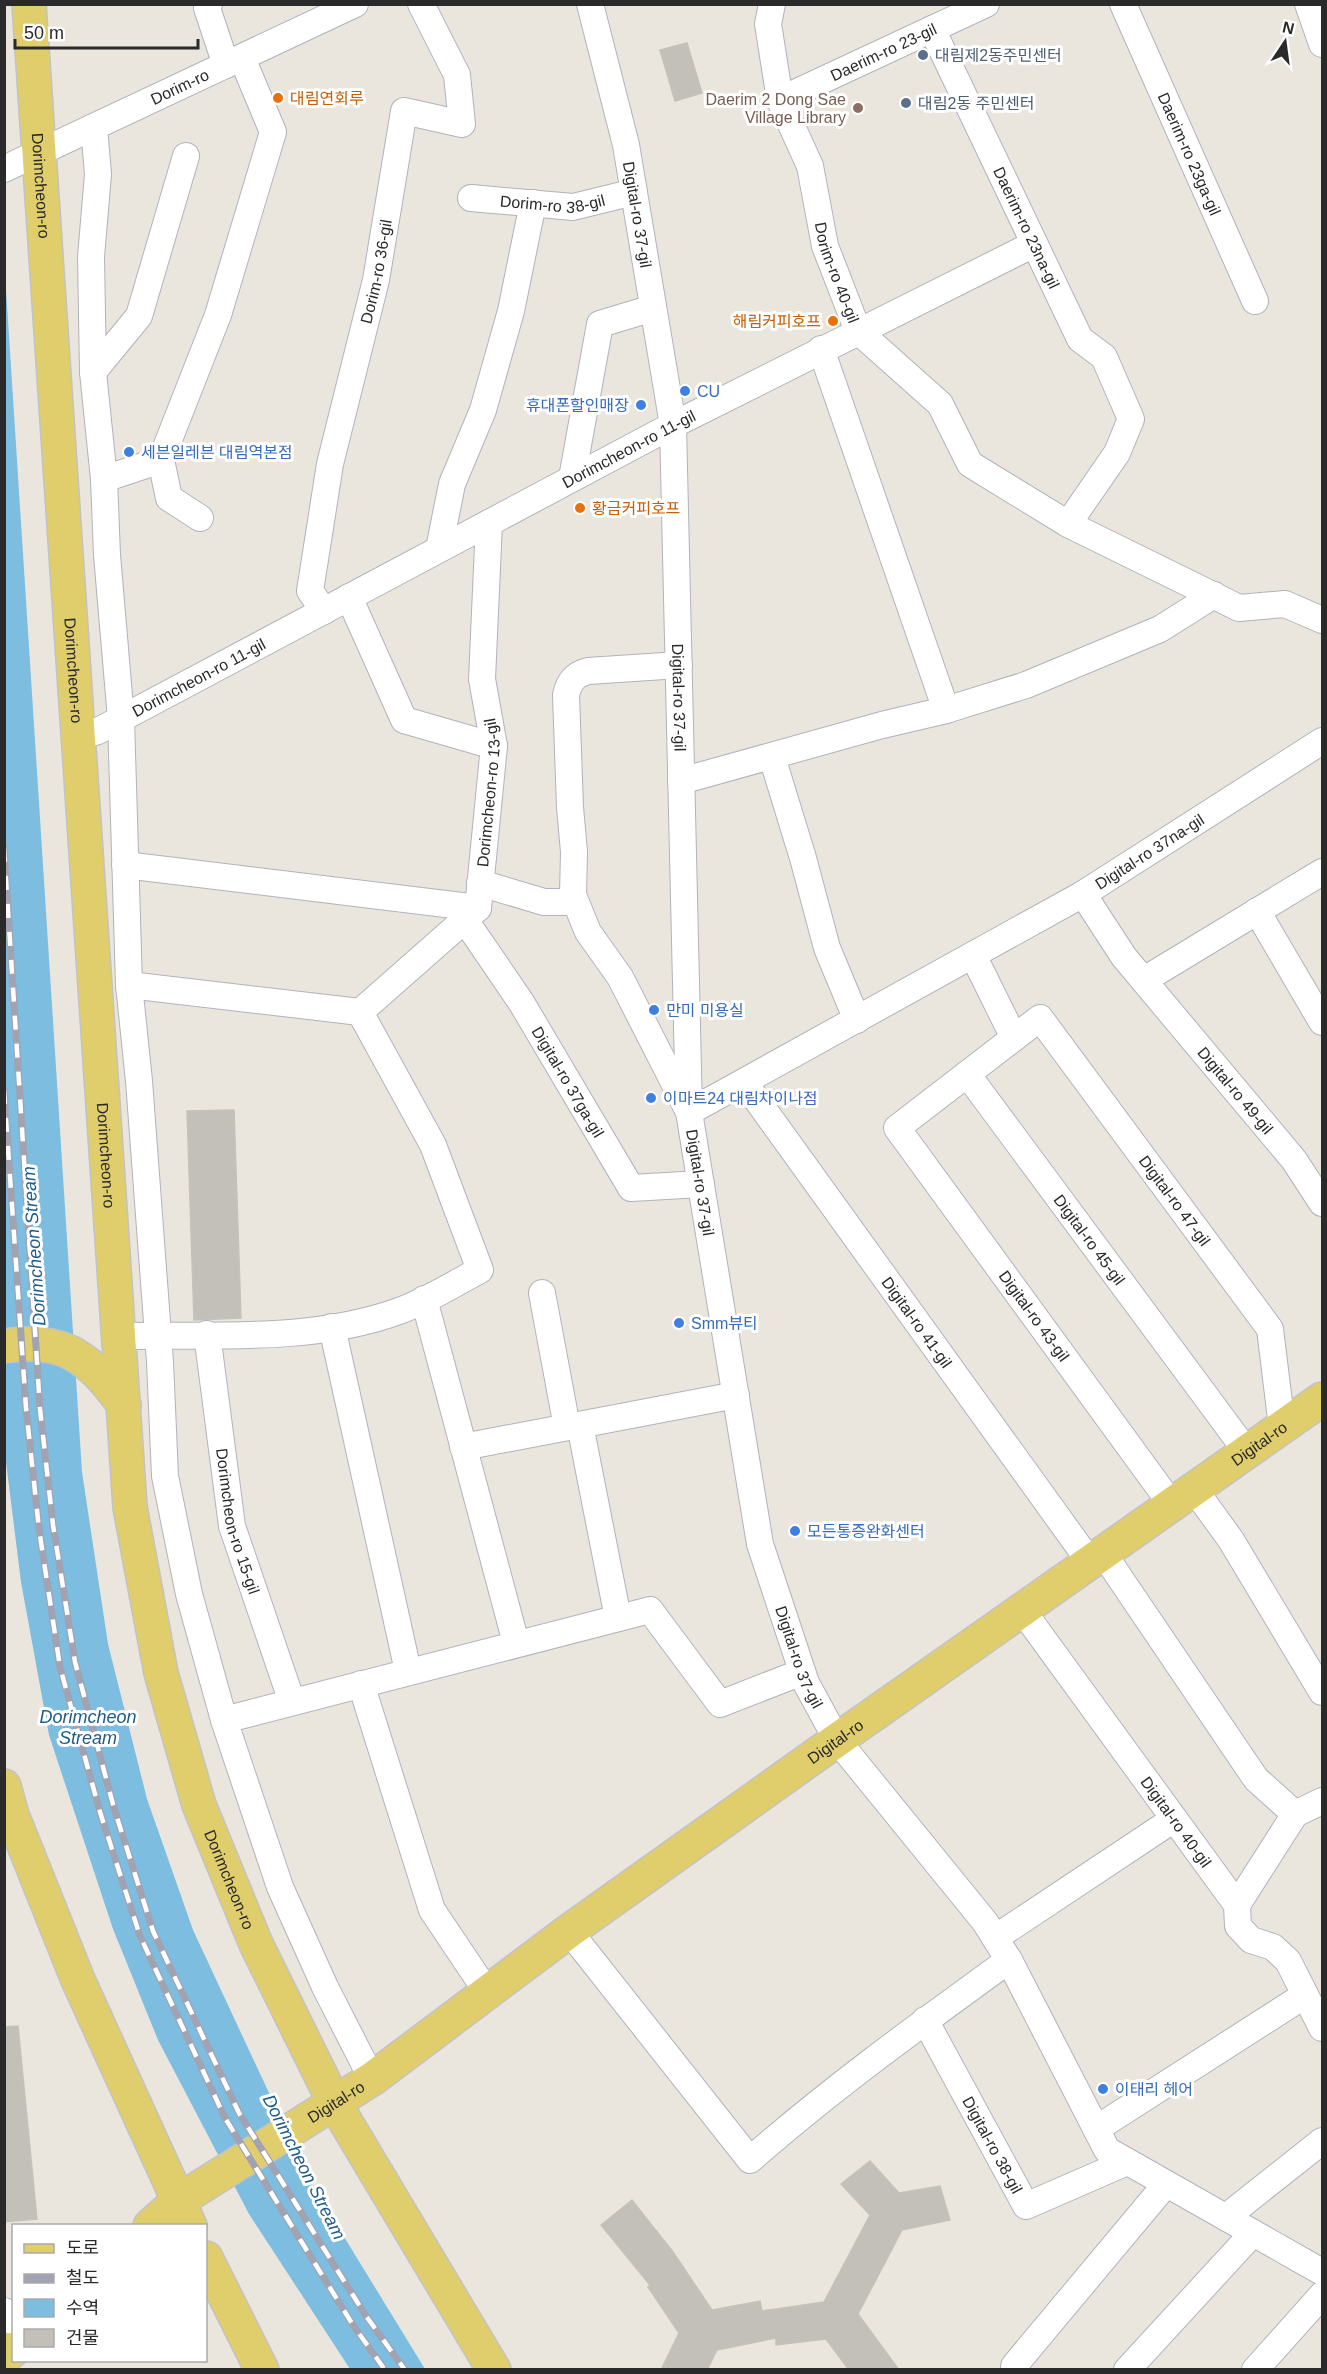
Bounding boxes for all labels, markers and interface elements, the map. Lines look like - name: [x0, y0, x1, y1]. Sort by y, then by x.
- scale bar: [15, 12, 198, 50]
- north arrow: [1255, 12, 1315, 72]
- text: N: [1281, 18, 1296, 37]
- street label: Daerim-ro 23-gil: [828, 20, 939, 84]
- text: 50 m: [24, 23, 64, 43]
- place label: 대림제2동주민센터: [935, 47, 1062, 64]
- marker: 대림제2동주민센터: [916, 48, 930, 62]
- street label: Dorim-ro: [148, 65, 211, 107]
- place label: 대림연회루: [290, 90, 364, 107]
- street label: Daerim-ro 23ga-gil: [1155, 90, 1224, 218]
- marker: 대림연회루: [271, 91, 285, 105]
- place label: Daerim 2 Dong Sae Village Library: [705, 91, 846, 126]
- place label: 대림2동 주민센터: [918, 95, 1034, 112]
- marker: 대림2동 주민센터: [899, 96, 913, 110]
- marker: Daerim 2 Dong Sae Village Library: [851, 101, 865, 115]
- street label: Dorimcheon-ro: [29, 132, 53, 239]
- street label: Digital-ro 37-gil: [620, 160, 655, 269]
- street label: Daerim-ro 23na-gil: [991, 164, 1063, 291]
- street label: Dorim-ro 38-gil: [499, 191, 607, 216]
- street label: Dorim-ro 36-gil: [357, 218, 394, 325]
- street label: Dorim-ro 40-gil: [812, 221, 862, 325]
- place label: 해림커피호프: [733, 313, 821, 330]
- marker: 해림커피호프: [826, 314, 840, 328]
- place label: CU: [697, 383, 720, 400]
- marker: CU: [678, 384, 692, 398]
- place label: 휴대폰할인매장: [526, 397, 629, 414]
- marker: 휴대폰할인매장: [634, 398, 648, 412]
- street label: Dorimcheon-ro 11-gil: [559, 407, 698, 491]
- place label: 세븐일레븐 대림역본점: [141, 444, 293, 461]
- marker: 세븐일레븐 대림역본점: [122, 445, 136, 459]
- place label: 황금커피호프: [592, 500, 680, 517]
- marker: 황금커피호프: [573, 501, 587, 515]
- street label: Dorimcheon-ro: [62, 617, 86, 724]
- street label: Dorimcheon-ro 11-gil: [129, 635, 268, 720]
- street label: Digital-ro 37-gil: [670, 643, 689, 752]
- street label: Dorimcheon-ro 13-gil: [474, 717, 503, 868]
- street label: Digital-ro 37na-gil: [1092, 810, 1207, 892]
- place label: 만미 미용실: [666, 1002, 744, 1019]
- marker: 만미 미용실: [647, 1003, 661, 1017]
- street label: Digital-ro 37ga-gil: [529, 1023, 607, 1140]
- street label: Digital-ro 49-gil: [1195, 1044, 1277, 1137]
- place label: 이마트24 대림차이나점: [663, 1090, 818, 1107]
- marker: 이마트24 대림차이나점: [644, 1091, 658, 1105]
- street label: Dorimcheon-ro: [94, 1102, 118, 1209]
- street label: Digital-ro 37-gil: [683, 1128, 718, 1237]
- street label: Digital-ro 47-gil: [1136, 1152, 1214, 1249]
- water label: Dorimcheon Stream: [18, 1165, 50, 1327]
- street label: Digital-ro 45-gil: [1051, 1191, 1129, 1288]
- street label: Digital-ro 43-gil: [996, 1267, 1072, 1365]
- street label: Digital-ro 41-gil: [879, 1273, 955, 1371]
- place label: Smm뷰티: [691, 1315, 758, 1332]
- marker: Smm뷰티: [672, 1316, 686, 1330]
- street label: Digital-ro: [1228, 1418, 1290, 1469]
- street label: Dorimcheon-ro 15-gil: [213, 1447, 263, 1596]
- place label: 모든통증완화센터: [807, 1523, 925, 1540]
- marker: 모든통증완화센터: [788, 1524, 802, 1538]
- street label: Digital-ro 37-gil: [773, 1604, 826, 1711]
- water label: Dorimcheon Stream: [39, 1707, 137, 1748]
- street label: Digital-ro: [804, 1716, 866, 1767]
- street label: Digital-ro 40-gil: [1138, 1773, 1215, 1870]
- street label: Dorimcheon-ro: [202, 1827, 257, 1932]
- street label: Digital-ro: [304, 2077, 368, 2126]
- place label: 이태리 헤어: [1115, 2081, 1193, 2098]
- marker: 이태리 헤어: [1096, 2082, 1110, 2096]
- water label: Dorimcheon Stream: [259, 2091, 349, 2243]
- street label: Digital-ro 38-gil: [960, 2093, 1026, 2196]
- legend: [12, 2224, 207, 2362]
- text: 도로: [66, 2238, 99, 2258]
- text: 철도: [66, 2268, 99, 2288]
- text: 수역: [66, 2298, 99, 2318]
- text: 건물: [66, 2328, 99, 2348]

